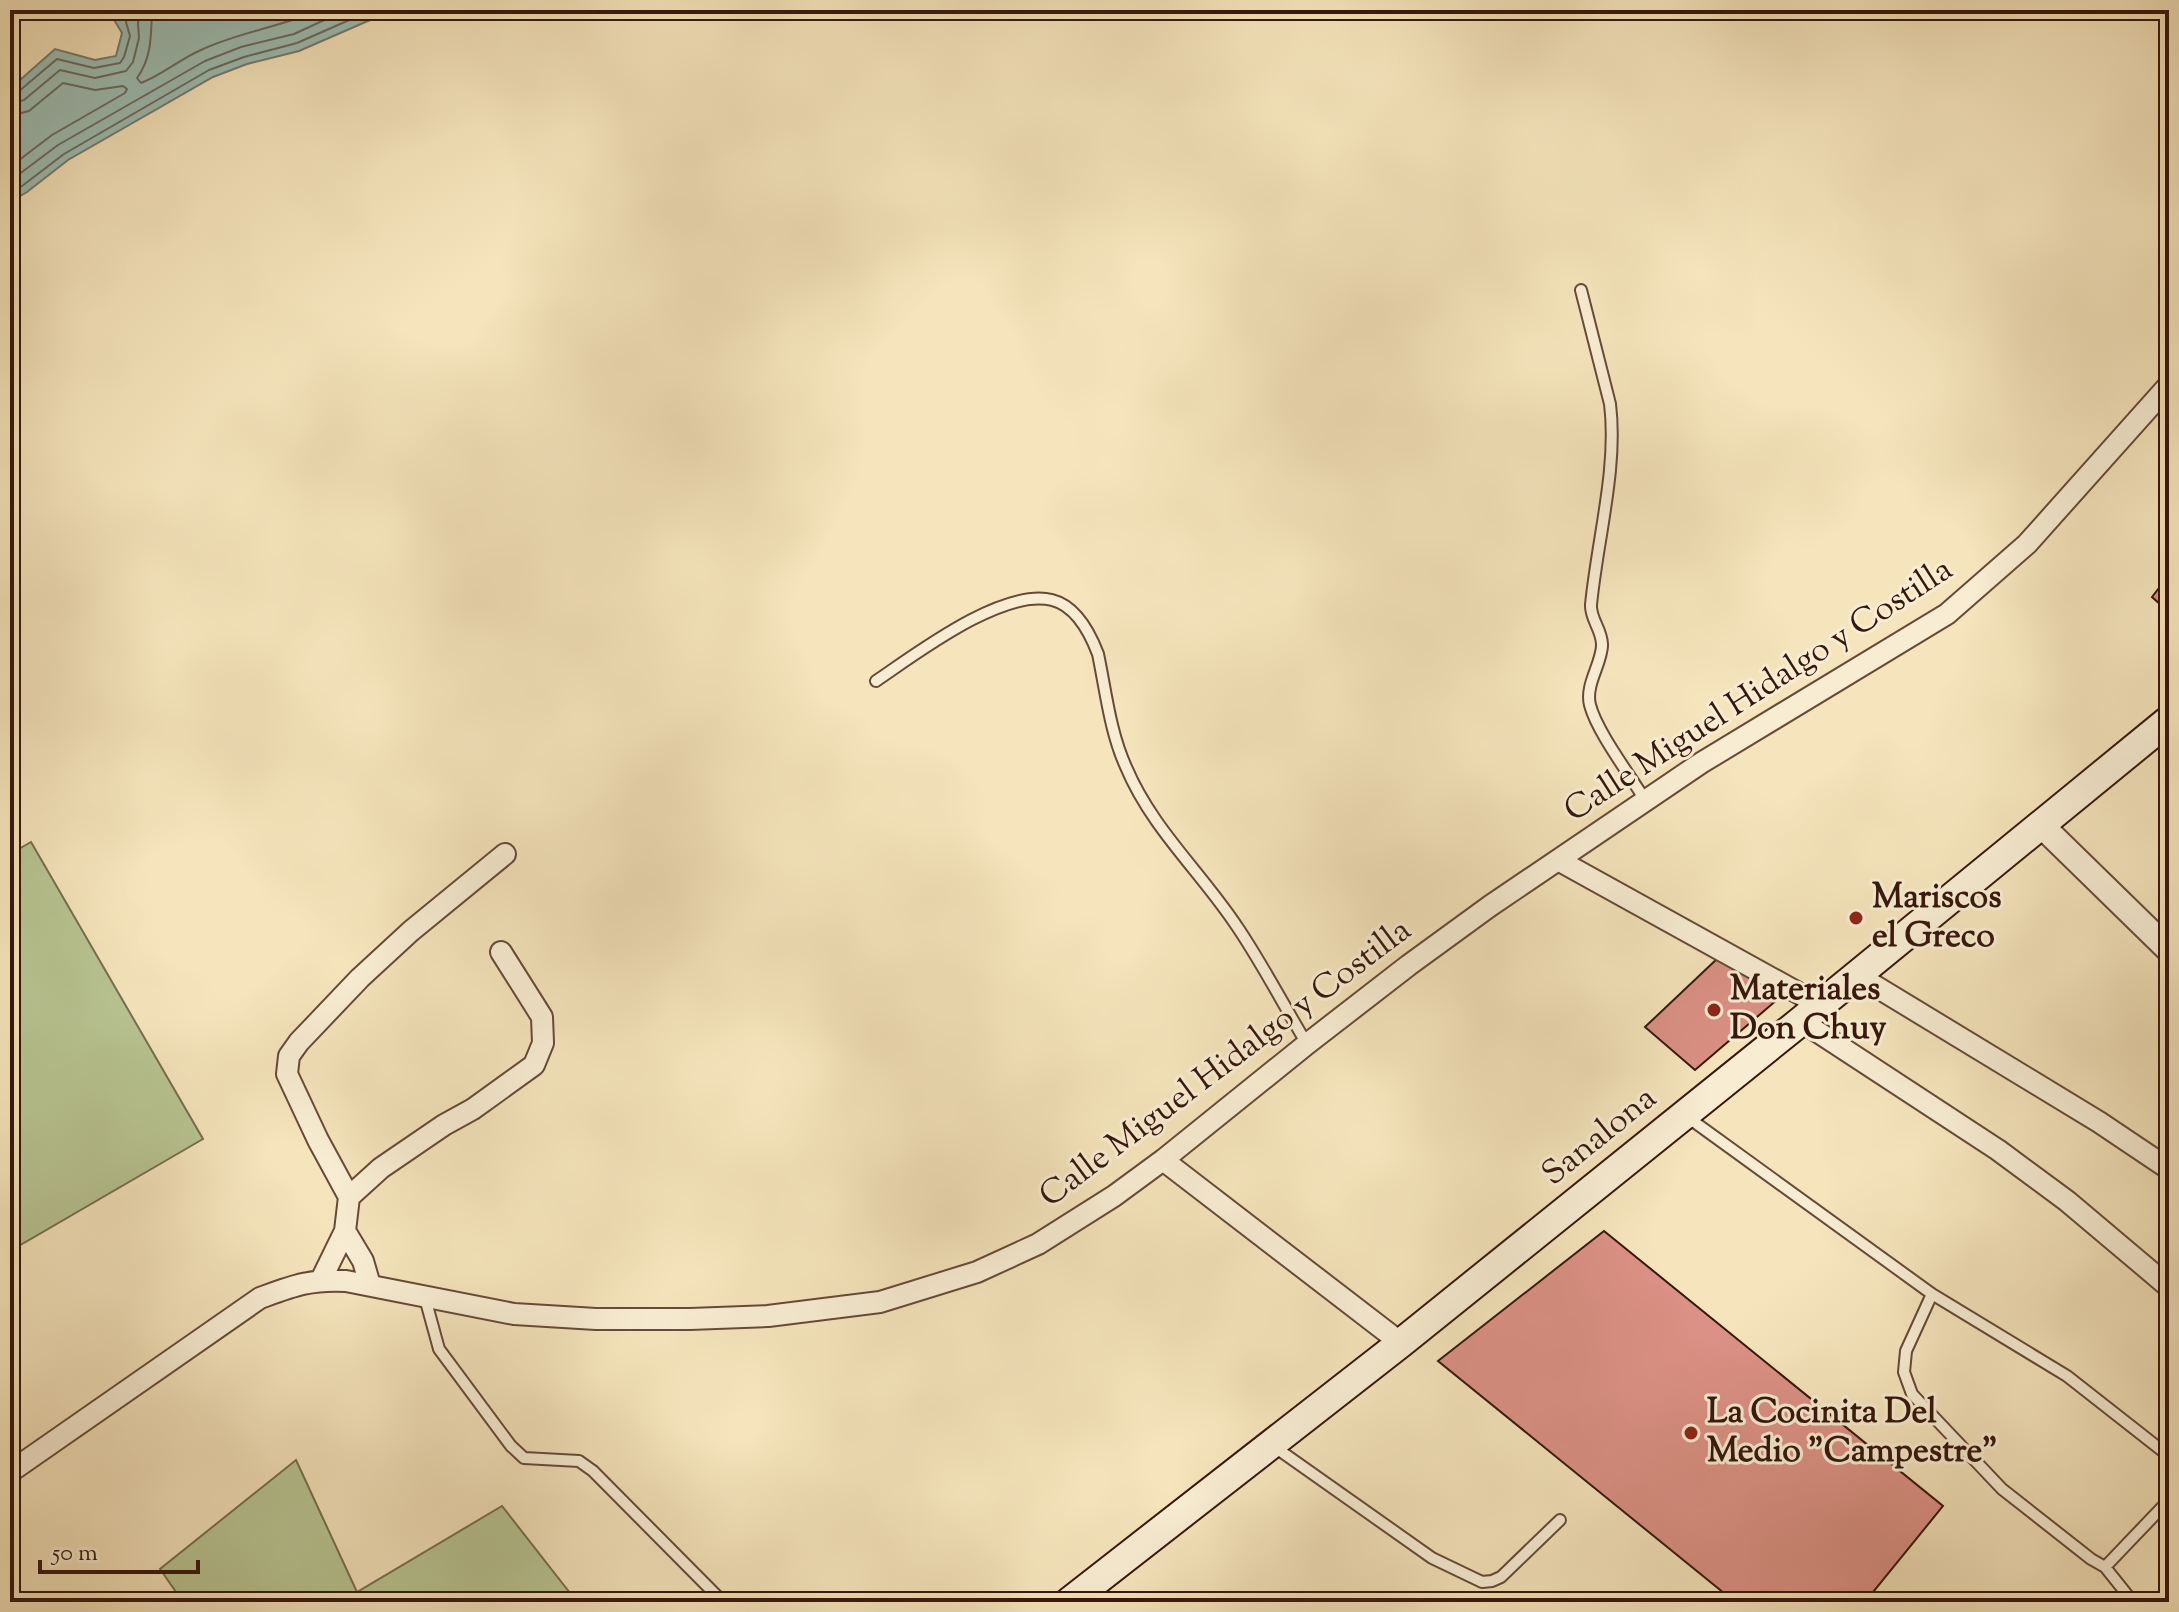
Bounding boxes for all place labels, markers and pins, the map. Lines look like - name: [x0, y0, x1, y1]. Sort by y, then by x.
- place label: Mariscos el Greco: [1872, 874, 2002, 962]
- marker: Mariscos el Greco: [1847, 909, 1865, 927]
- place label: Materiales Don Chuy: [1730, 966, 1887, 1054]
- marker: Materiales Don Chuy: [1705, 1001, 1723, 1019]
- place label: La Cocinita Del Medio "Campestre": [1707, 1389, 1998, 1477]
- marker: La Cocinita Del Medio "Campestre": [1682, 1424, 1700, 1442]

